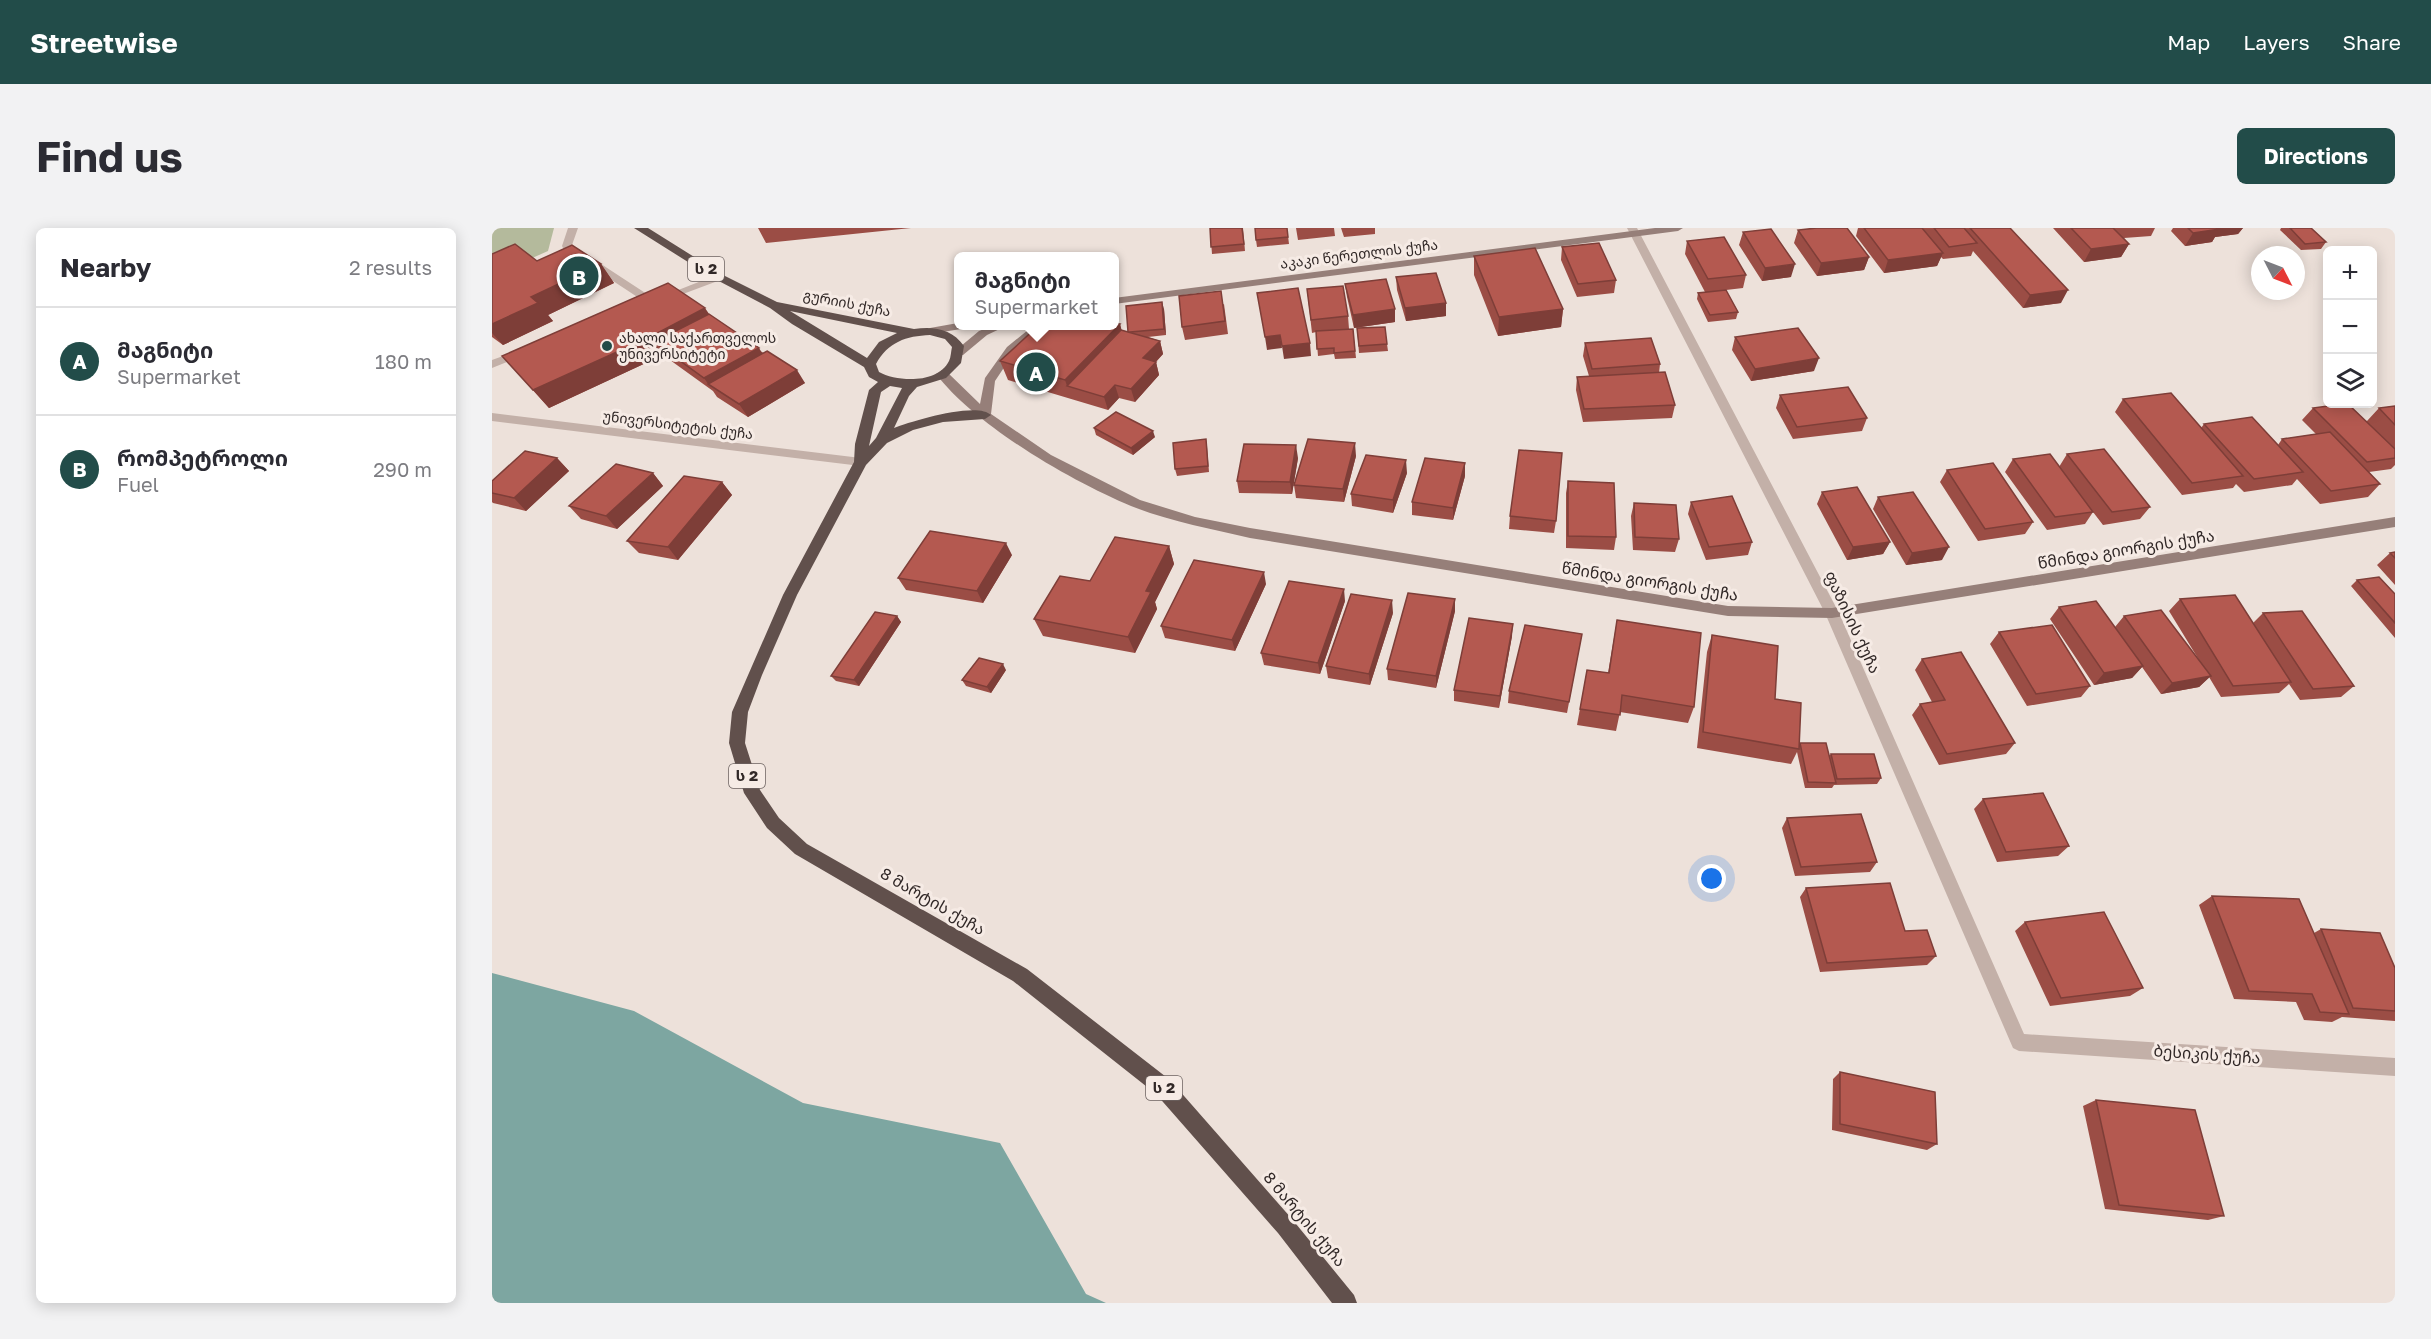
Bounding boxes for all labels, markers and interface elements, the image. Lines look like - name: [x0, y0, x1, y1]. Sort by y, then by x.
- text: Streetwise: [30, 26, 178, 59]
- text: Map: [2167, 29, 2210, 55]
- text: Layers: [2243, 29, 2310, 55]
- text: Share: [2343, 29, 2401, 55]
- button: Directions: [2237, 128, 2395, 184]
- text: Find us: [36, 131, 183, 181]
- street label: აკაკი წერეთლის ქუჩა: [1279, 235, 1439, 273]
- north arrow: [2251, 246, 2305, 300]
- map controls: [2323, 246, 2377, 408]
- button: +: [2323, 246, 2377, 300]
- text: Nearby: [60, 252, 151, 283]
- popup: [954, 252, 1119, 330]
- pin: B: [560, 254, 598, 298]
- text: 2 results: [349, 255, 432, 279]
- road number: ს 2: [688, 257, 724, 281]
- text: მაგნიტი: [975, 266, 1071, 293]
- street label: გურიის ქუჩა: [802, 286, 892, 320]
- text: Supermarket: [975, 294, 1098, 318]
- button: −: [2323, 300, 2377, 354]
- place label: ახალი საქართველოს უნივერსიტეტი: [619, 329, 776, 363]
- text: მაგნიტი: [117, 336, 213, 363]
- marker: ახალი საქართველოს უნივერსიტეტი: [600, 339, 614, 353]
- text: A: [72, 349, 87, 373]
- text: 180 m: [375, 349, 432, 373]
- pin: A: [1016, 350, 1056, 394]
- button: layers: [2323, 354, 2377, 408]
- text: Supermarket: [117, 364, 241, 388]
- street label: უნივერსიტეტის ქუჩა: [602, 407, 754, 443]
- text: რომპეტროლი: [117, 444, 288, 471]
- text: B: [72, 457, 87, 481]
- text: 290 m: [373, 457, 432, 481]
- text: Fuel: [117, 472, 159, 496]
- street label: წმინდა გიორგის ქუჩა: [2036, 525, 2216, 574]
- street label: წმინდა გიორგის ქუჩა: [1560, 557, 1740, 606]
- street label: ფაზისის ქუჩა: [1821, 568, 1885, 676]
- road number: ს 2: [729, 764, 765, 788]
- street label: 8 მარტის ქუჩა: [877, 863, 989, 939]
- your location: [1697, 864, 1726, 893]
- street label: ბესიკის ქუჩა: [2153, 1040, 2261, 1068]
- road number: ს 2: [1146, 1076, 1182, 1100]
- street label: 8 მარტის ქუჩა: [1260, 1168, 1350, 1270]

